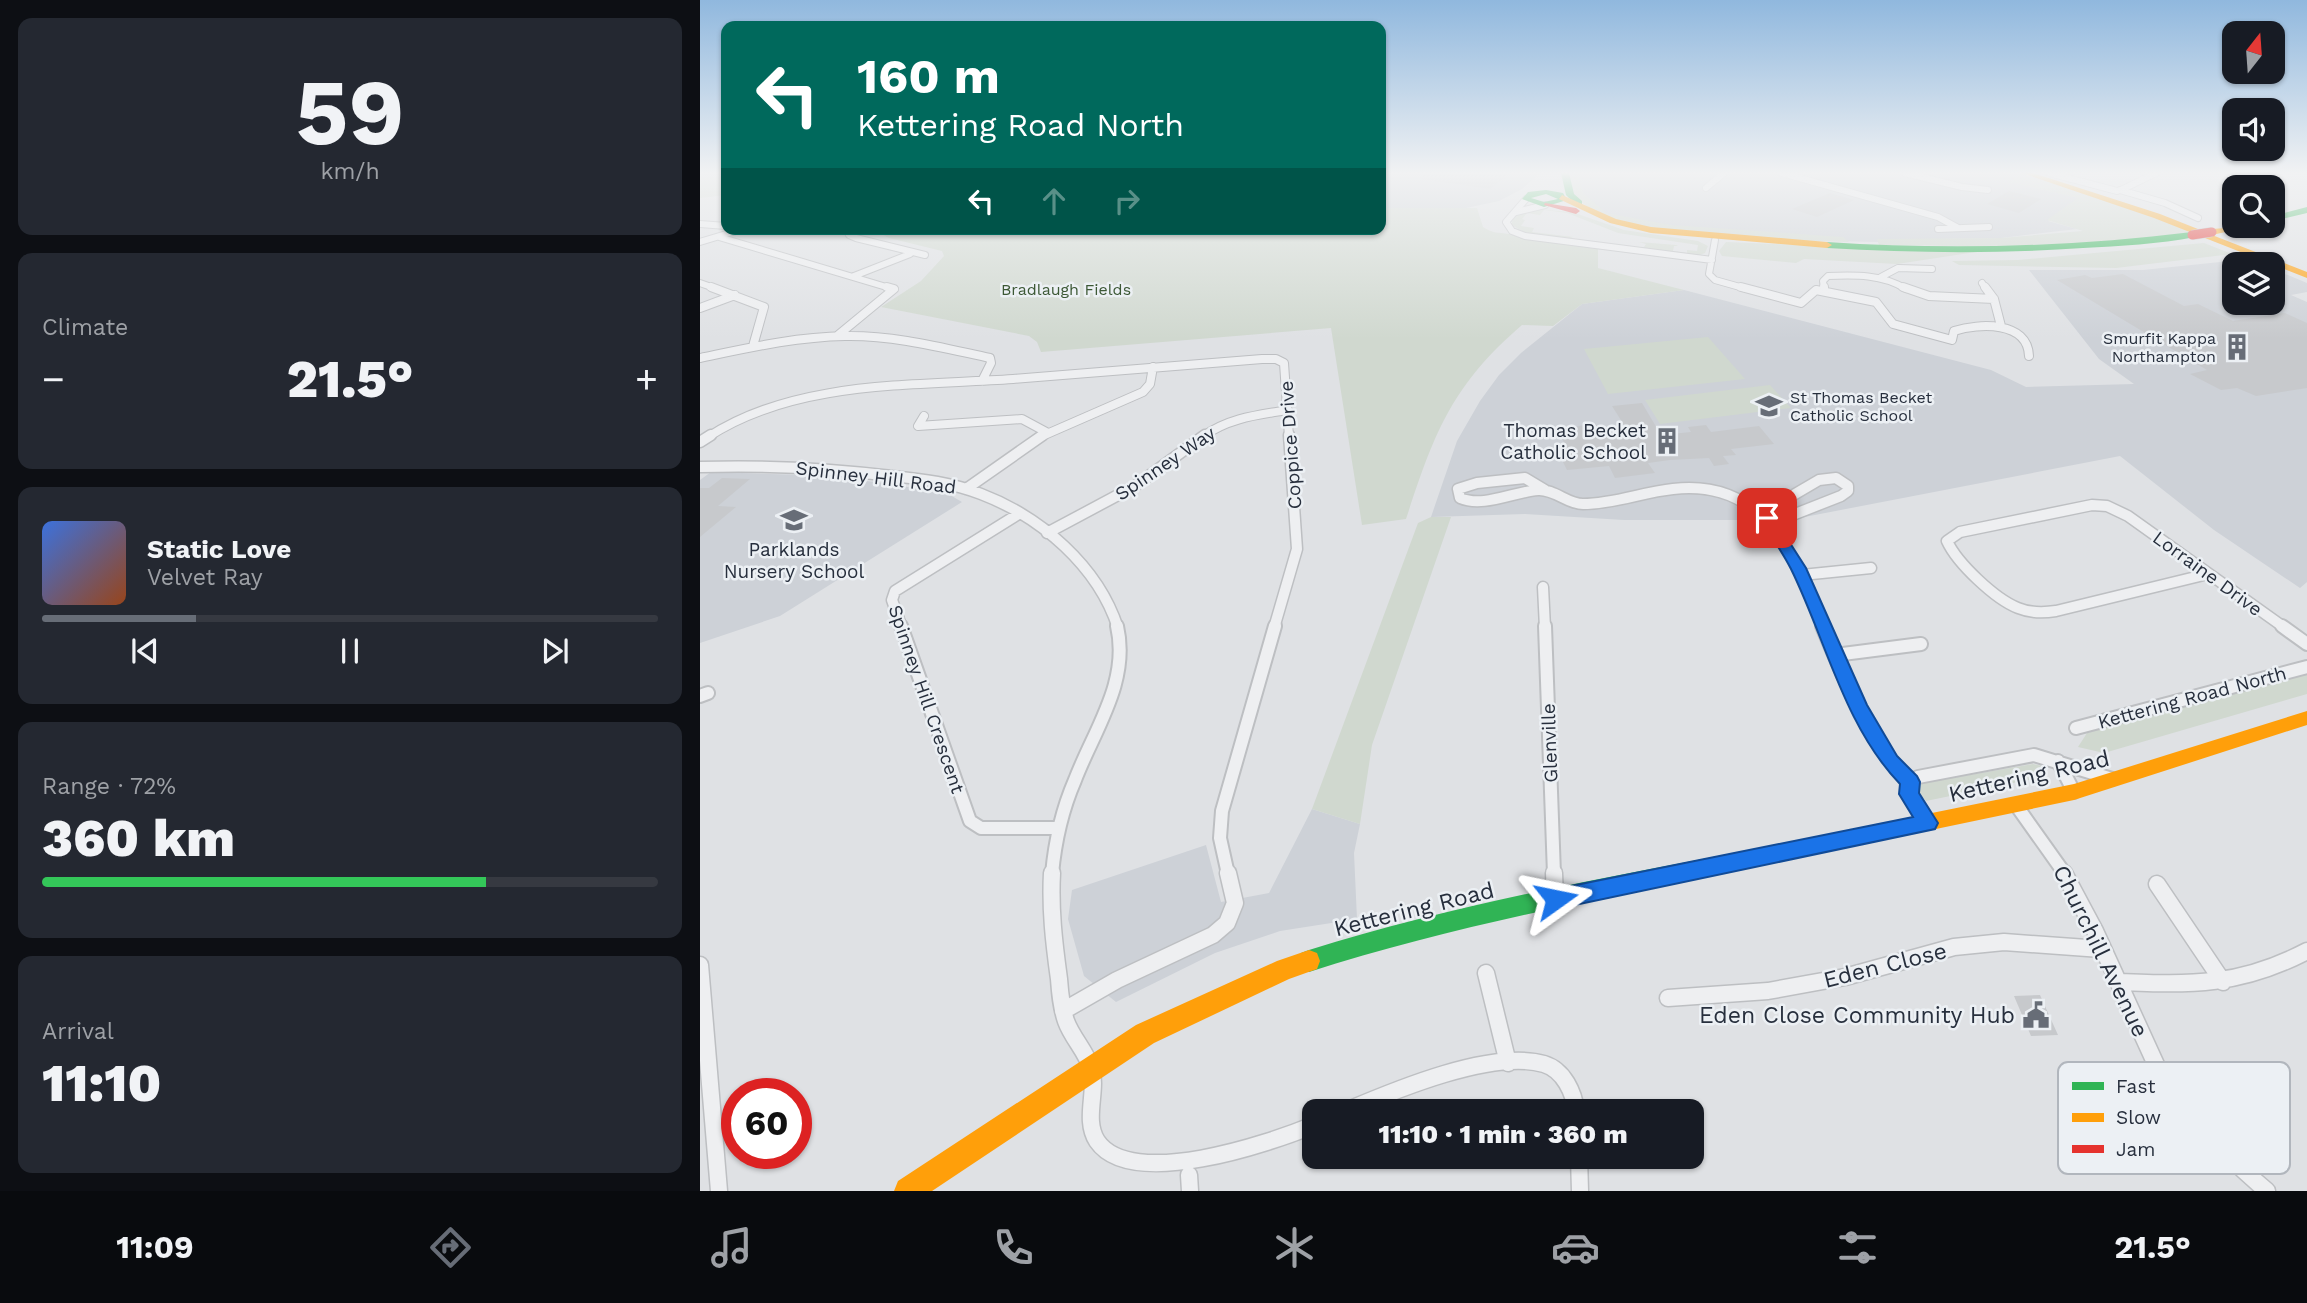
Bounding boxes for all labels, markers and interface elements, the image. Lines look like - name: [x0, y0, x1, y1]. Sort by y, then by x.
- north arrow: [2222, 21, 2286, 84]
- map controls: [2222, 21, 2285, 315]
- text: 160 m: [857, 47, 1000, 105]
- icon: left: [742, 49, 833, 140]
- text: 59: [295, 59, 405, 166]
- button: sound: [2222, 98, 2285, 161]
- text: Kettering Road North: [857, 106, 1184, 144]
- text: km/h: [320, 158, 380, 185]
- button: search: [2222, 175, 2285, 238]
- icon: left: [962, 182, 1000, 220]
- icon: ahead: [1035, 182, 1073, 220]
- icon: right: [1108, 182, 1146, 220]
- button: layers: [2222, 252, 2285, 315]
- park label: Bradlaugh Fields: [1001, 280, 1131, 299]
- text: Climate: [42, 314, 128, 341]
- place label: Smurfit Kappa Northampton: [2103, 329, 2216, 366]
- building icon: Smurfit Kappa Northampton: [2222, 332, 2252, 362]
- text: 21.5°: [287, 349, 413, 410]
- text: −: [42, 357, 65, 401]
- text: +: [635, 357, 658, 401]
- street label: Coppice Drive: [1275, 380, 1306, 510]
- place label: St Thomas Becket Catholic School: [1790, 388, 1932, 425]
- school or university icon: St Thomas Becket Catholic School: [1754, 391, 1784, 421]
- place label: Thomas Becket Catholic School: [1500, 419, 1646, 464]
- street label: Spinney Way: [1111, 421, 1220, 505]
- building icon: Thomas Becket Catholic School: [1652, 426, 1682, 456]
- street label: Spinney Hill Road: [794, 456, 958, 499]
- pin: [1737, 488, 1797, 548]
- icon: arrive: [1748, 499, 1786, 537]
- school or university icon: Parklands Nursery School: [779, 505, 809, 535]
- street label: Lorraine Drive: [2148, 526, 2267, 621]
- text: Static Love: [147, 534, 291, 564]
- place label: Parklands Nursery School: [724, 538, 864, 583]
- text: Velvet Ray: [147, 564, 263, 591]
- street label: Spinney Hill Crescent: [883, 602, 970, 797]
- icon: previous: [126, 632, 164, 670]
- icon: pause: [331, 632, 369, 670]
- icon: next: [536, 632, 574, 670]
- street label: Kettering Road North: [2095, 661, 2289, 734]
- street label: Glenville: [1537, 703, 1562, 783]
- street label: Kettering Road: [1946, 745, 2112, 808]
- text: Range · 72%: [42, 773, 176, 800]
- text: 360 km: [42, 808, 235, 869]
- street label: Churchill Avenue: [2047, 861, 2154, 1042]
- position arrow: [1519, 862, 1593, 936]
- street label: Kettering Road: [1331, 877, 1497, 942]
- street label: Eden Close: [1821, 937, 1950, 994]
- public building icon: Eden Close Community Hub: [2021, 1000, 2051, 1030]
- place label: Eden Close Community Hub: [1699, 1002, 2015, 1029]
- text: Arrival: [42, 1018, 114, 1045]
- text: 11:10: [42, 1053, 161, 1114]
- legend: [2058, 1062, 2290, 1174]
- text: Fast: [2116, 1075, 2155, 1098]
- speed limit sign: 60: [721, 1078, 812, 1169]
- text: Slow: [2116, 1106, 2161, 1129]
- text: 11:10 · 1 min · 360 m: [1378, 1119, 1628, 1149]
- text: Jam: [2116, 1138, 2155, 1161]
- icon: directions: [426, 1223, 475, 1272]
- icon: music: [707, 1223, 756, 1272]
- icon: phone: [989, 1223, 1038, 1272]
- icon: climate: [1270, 1223, 1319, 1272]
- icon: car: [1551, 1223, 1600, 1272]
- icon: filters: [1833, 1223, 1882, 1272]
- text: 11:09: [116, 1228, 194, 1266]
- text: 21.5°: [2114, 1228, 2191, 1266]

